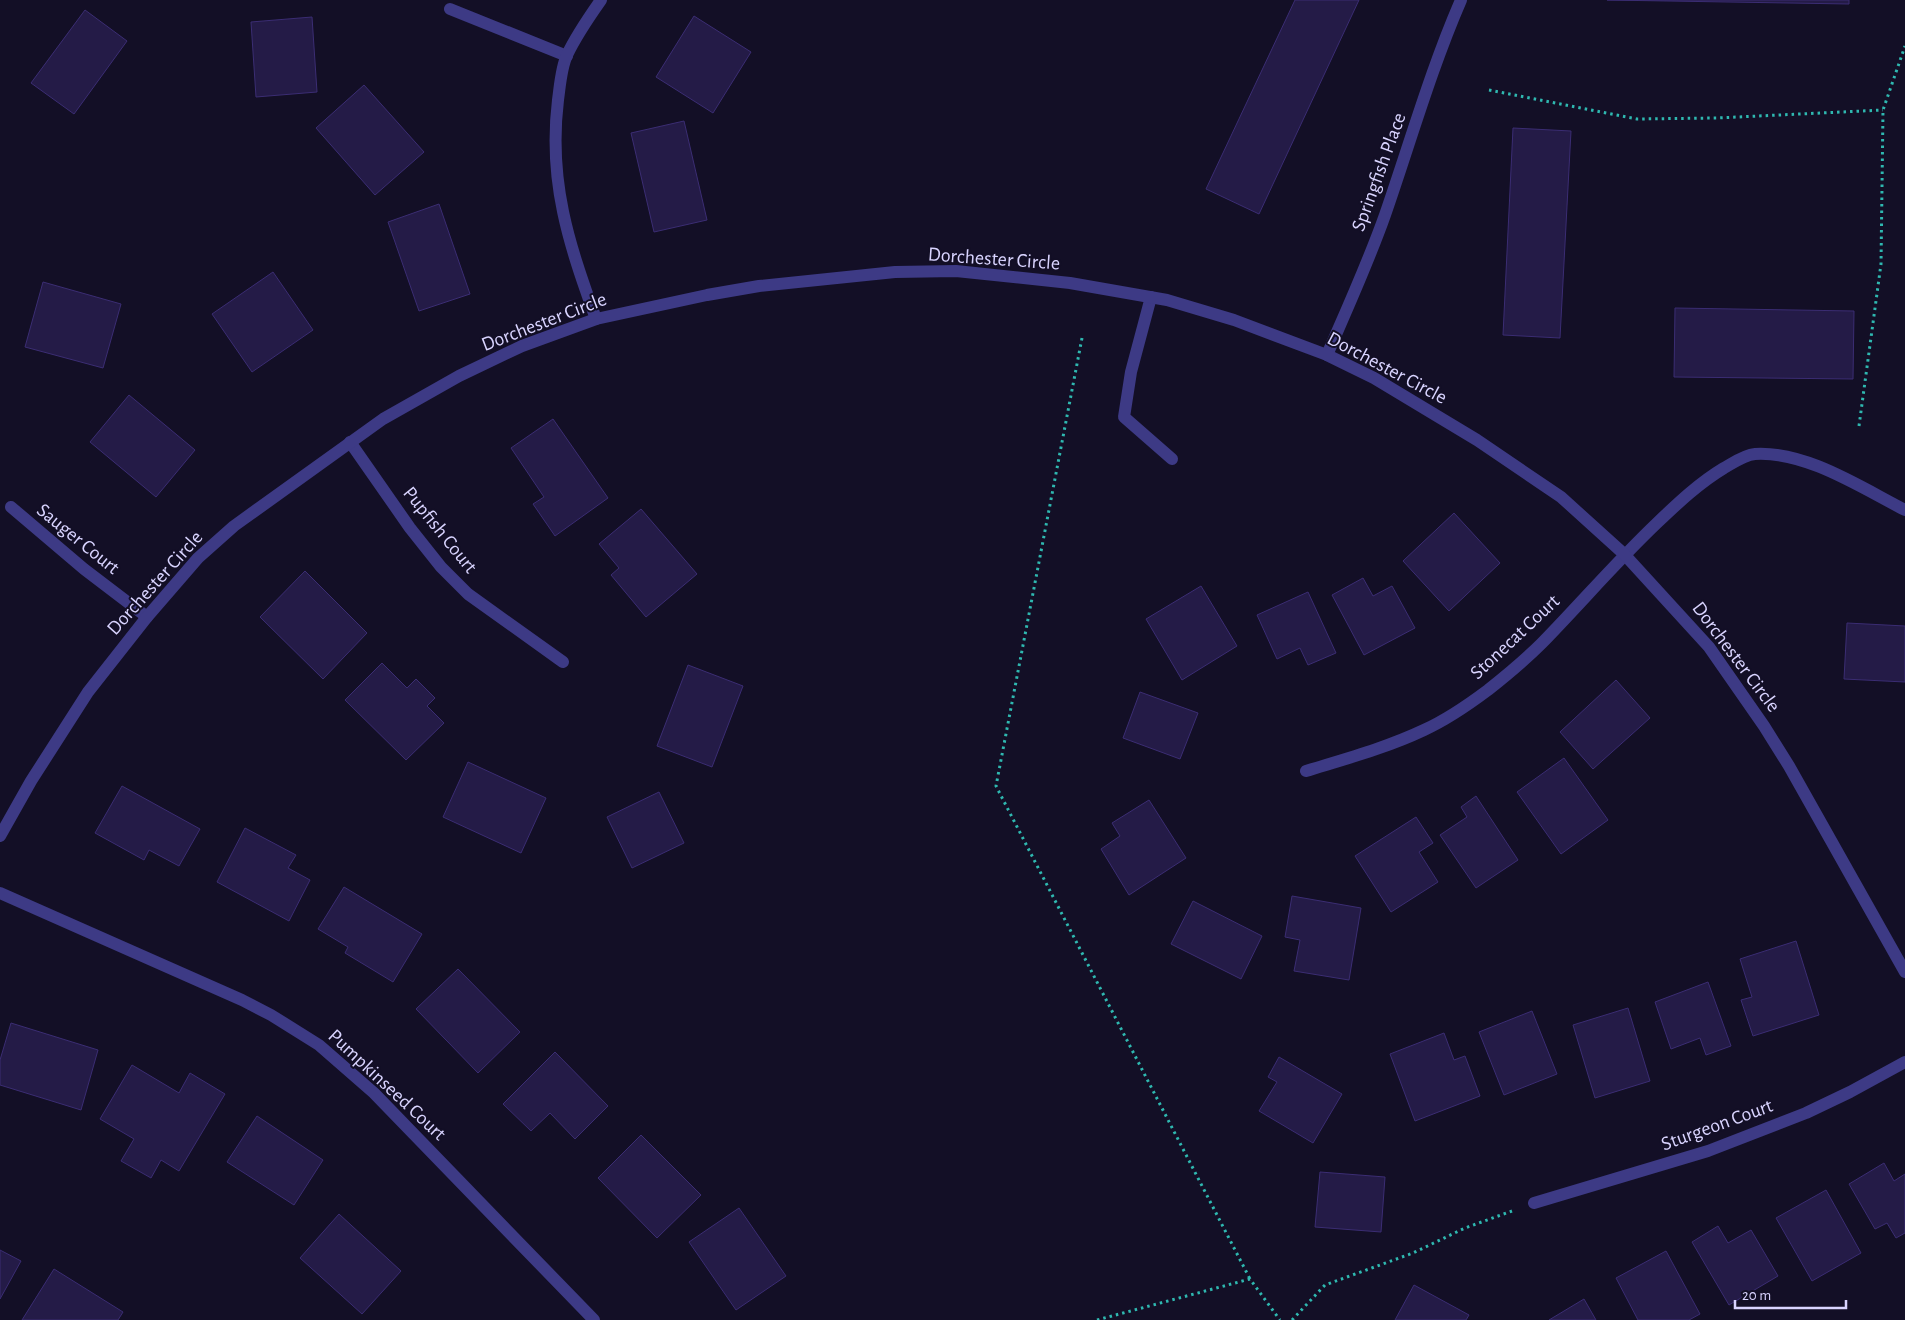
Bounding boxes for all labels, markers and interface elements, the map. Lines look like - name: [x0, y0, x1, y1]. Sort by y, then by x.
- street label: Springfish Place: [1348, 110, 1410, 234]
- street label: Dorchester Circle: [927, 244, 1061, 274]
- street label: Dorchester Circle: [479, 289, 609, 355]
- street label: Dorchester Circle: [1324, 328, 1450, 408]
- street label: Pupfish Court: [399, 483, 481, 578]
- street label: Sauger Court: [33, 500, 124, 579]
- street label: Dorchester Circle: [103, 527, 207, 639]
- street label: Stonecat Court: [1467, 590, 1564, 683]
- street label: Dorchester Circle: [1688, 598, 1784, 716]
- street label: Pumpkinseed Court: [324, 1026, 450, 1145]
- street label: Sturgeon Court: [1659, 1095, 1776, 1154]
- scale bar: [1735, 1278, 1846, 1310]
- text: 20 m: [1742, 1288, 1771, 1303]

